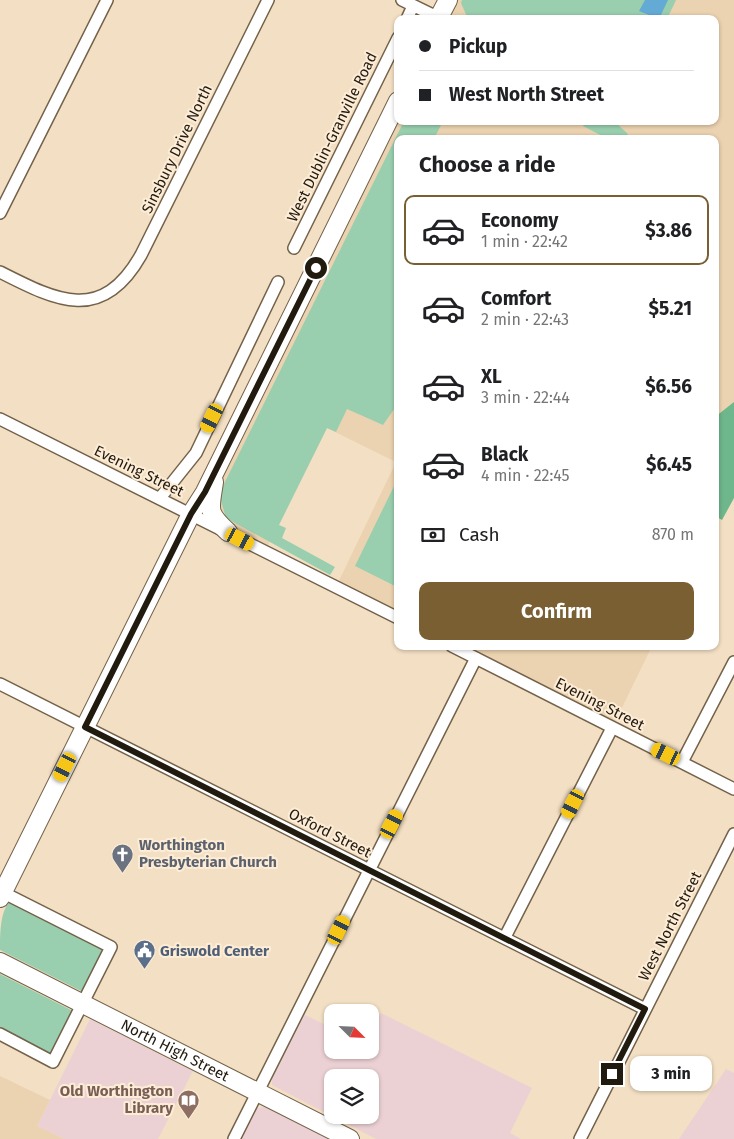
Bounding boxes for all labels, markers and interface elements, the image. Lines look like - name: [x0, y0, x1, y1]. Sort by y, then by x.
- text: Pickup: [449, 35, 507, 58]
- street label: West Dublin-Granville Road: [283, 49, 381, 225]
- street label: Sinsbury Drive North: [138, 82, 216, 216]
- text: West North Street: [449, 83, 604, 106]
- text: Choose a ride: [419, 151, 555, 178]
- icon: car: [421, 208, 466, 253]
- text: Economy: [481, 209, 558, 232]
- text: $3.86: [645, 219, 692, 242]
- text: 1 min · 22:42: [481, 232, 568, 251]
- route start: [305, 257, 327, 279]
- icon: car: [421, 286, 466, 331]
- text: Comfort: [481, 287, 551, 310]
- text: $5.21: [649, 297, 692, 320]
- text: 2 min · 22:43: [481, 310, 569, 329]
- icon: car: [421, 364, 466, 409]
- text: XL: [481, 365, 502, 388]
- text: $6.56: [645, 375, 692, 398]
- text: 3 min · 22:44: [481, 388, 570, 407]
- car: [198, 401, 225, 435]
- street label: Evening Street: [91, 442, 187, 501]
- icon: car: [421, 442, 466, 487]
- text: Black: [481, 443, 528, 466]
- text: $6.45: [646, 453, 692, 476]
- text: 4 min · 22:45: [481, 466, 570, 485]
- icon: cash: [419, 521, 447, 549]
- text: Cash: [459, 523, 500, 546]
- text: 870 m: [652, 525, 694, 544]
- car: [223, 526, 256, 552]
- button: Confirm: [419, 582, 694, 640]
- street label: Evening Street: [552, 674, 648, 734]
- car: [649, 741, 682, 767]
- car: [51, 750, 78, 784]
- car: [559, 787, 586, 821]
- street label: Oxford Street: [286, 805, 375, 862]
- car: [378, 807, 405, 841]
- place label: Worthington Presbyterian Church: [139, 836, 277, 871]
- church icon: Worthington Presbyterian Church: [111, 842, 135, 873]
- street label: West North Street: [635, 868, 706, 984]
- car: [325, 913, 352, 947]
- public building icon: Griswold Center: [132, 939, 156, 970]
- place label: Griswold Center: [160, 942, 270, 960]
- north arrow: [324, 1004, 379, 1059]
- map controls: [324, 1004, 379, 1124]
- street label: North High Street: [118, 1016, 232, 1086]
- callout: 3 min: [630, 1056, 712, 1092]
- route end: [601, 1063, 623, 1085]
- text: 3 min: [651, 1064, 691, 1083]
- button: layers: [324, 1069, 379, 1124]
- place label: Old Worthington Library: [60, 1082, 173, 1117]
- library icon: Old Worthington Library: [177, 1088, 201, 1119]

